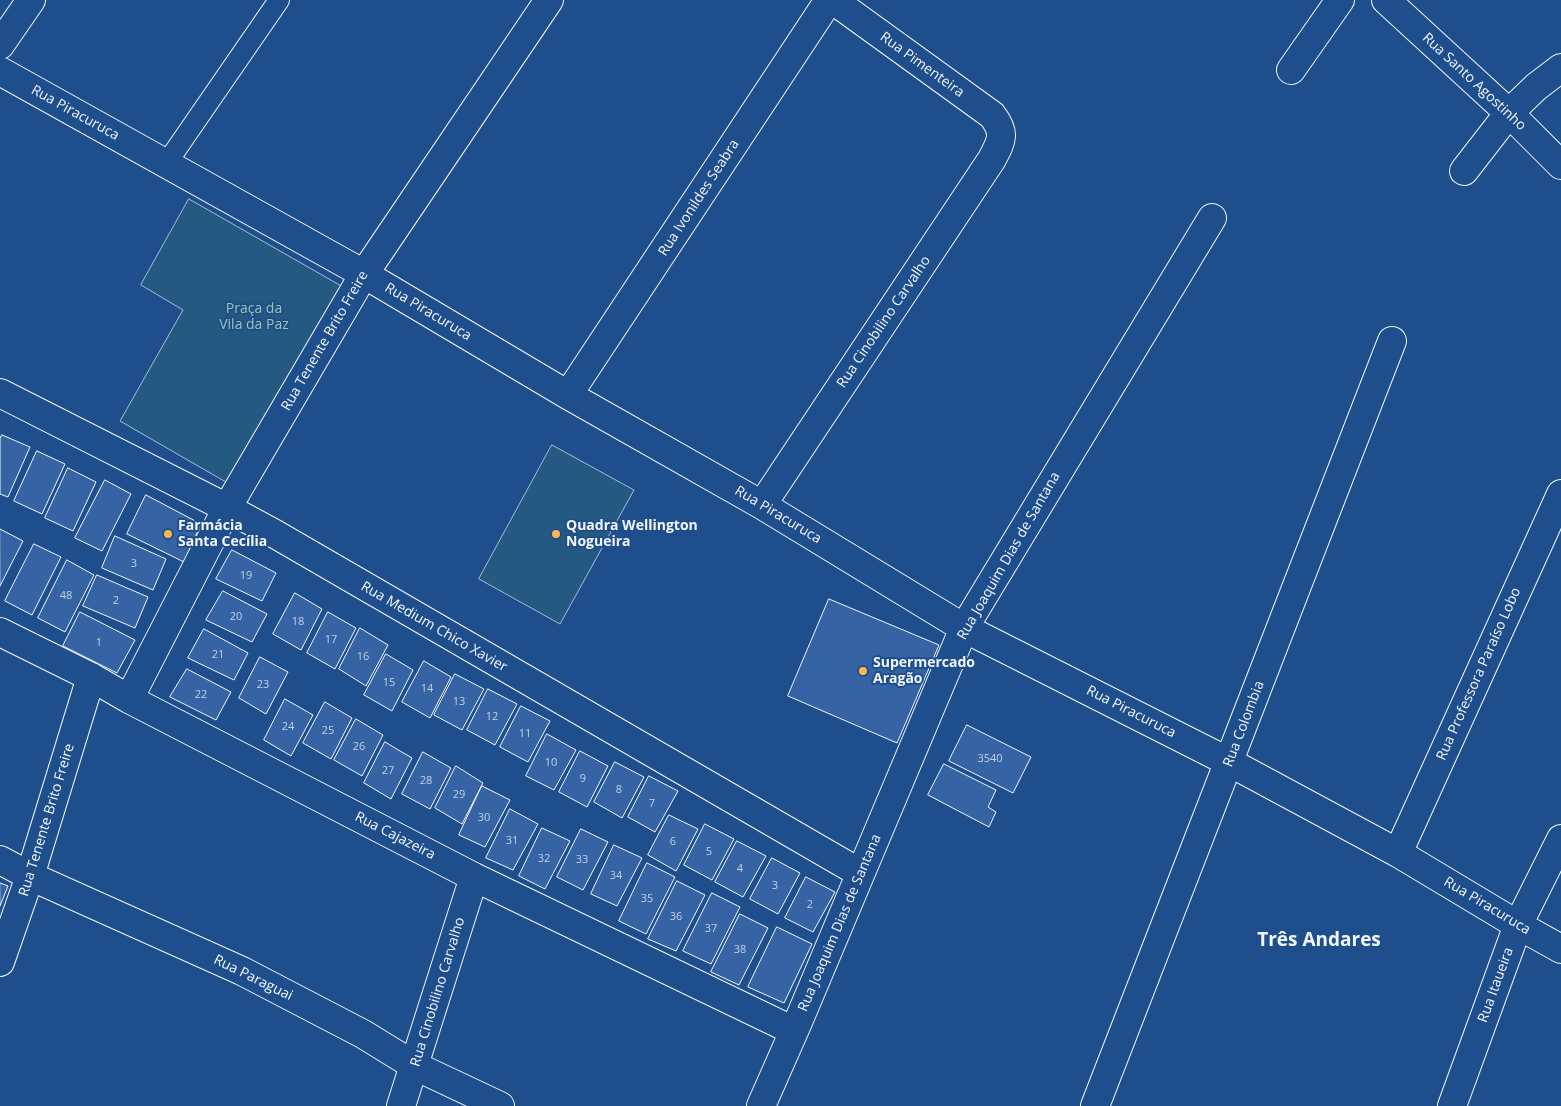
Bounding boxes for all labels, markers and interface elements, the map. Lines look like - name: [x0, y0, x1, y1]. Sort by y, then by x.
- street label: Rua Pimenteira: [877, 29, 967, 101]
- street label: Rua Santo Agostinho: [1419, 30, 1529, 134]
- street label: Rua Piracuruca: [28, 82, 122, 144]
- street label: Rua Ivonildes Seabra: [655, 137, 743, 259]
- street label: Rua Cinobilino Carvalho: [834, 253, 934, 391]
- street label: Rua Tenente Brito Freire: [278, 268, 372, 414]
- street label: Rua Piracuruca: [382, 280, 474, 344]
- park label: Praça da Vila da Paz: [219, 301, 289, 334]
- street label: Rua Joaquim Dias de Santana: [954, 469, 1064, 643]
- street label: Rua Piracuruca: [732, 483, 824, 547]
- place label: Farmácia Santa Cecília: [178, 518, 267, 550]
- place label: Quadra Wellington Nogueira: [566, 518, 698, 550]
- marker: Farmácia Santa Cecília: [162, 528, 174, 540]
- marker: Quadra Wellington Nogueira: [550, 528, 562, 540]
- house number: 3: [131, 557, 137, 571]
- house number: 19: [240, 569, 252, 583]
- street label: Rua Medium Chico Xavier: [358, 578, 510, 676]
- street label: Rua Professora Paraíso Lobo: [1433, 585, 1525, 763]
- house number: 48: [60, 589, 72, 603]
- house number: 2: [113, 594, 119, 608]
- house number: 20: [230, 610, 242, 624]
- house number: 18: [292, 615, 304, 629]
- house number: 17: [325, 633, 337, 647]
- house number: 1: [96, 636, 102, 650]
- house number: 21: [212, 648, 224, 662]
- house number: 16: [357, 650, 369, 664]
- place label: Supermercado Aragão: [873, 655, 975, 688]
- marker: Supermercado Aragão: [857, 665, 869, 677]
- house number: 15: [383, 676, 395, 690]
- house number: 23: [257, 678, 269, 692]
- street label: Rua Colombia: [1220, 679, 1268, 769]
- house number: 14: [421, 682, 433, 696]
- street label: Rua Piracuruca: [1083, 682, 1179, 742]
- house number: 22: [195, 688, 207, 702]
- house number: 13: [453, 695, 465, 709]
- house number: 12: [486, 710, 498, 724]
- house number: 24: [282, 720, 294, 734]
- house number: 25: [322, 724, 334, 738]
- house number: 11: [519, 727, 531, 741]
- house number: 26: [353, 740, 365, 754]
- street label: Rua Tenente Brito Freire: [16, 742, 78, 898]
- house number: 3540: [977, 752, 1003, 766]
- house number: 10: [545, 756, 557, 770]
- house number: 27: [382, 764, 394, 778]
- house number: 9: [580, 772, 586, 786]
- house number: 28: [420, 774, 432, 788]
- house number: 8: [616, 783, 622, 797]
- house number: 29: [453, 788, 465, 802]
- house number: 7: [649, 797, 655, 811]
- street label: Rua Cajazeira: [352, 809, 438, 863]
- house number: 30: [478, 811, 490, 825]
- street label: Rua Joaquim Dias de Santana: [795, 832, 885, 1014]
- house number: 31: [506, 834, 518, 848]
- house number: 6: [670, 835, 676, 849]
- house number: 5: [706, 845, 712, 859]
- house number: 32: [538, 852, 550, 866]
- house number: 33: [576, 853, 588, 867]
- house number: 4: [737, 862, 743, 876]
- house number: 34: [610, 869, 622, 883]
- street label: Rua Piracuruca: [1441, 874, 1533, 938]
- house number: 3: [772, 879, 778, 893]
- house number: 35: [641, 892, 653, 906]
- house number: 2: [807, 898, 813, 912]
- house number: 36: [670, 910, 682, 924]
- street label: Rua Cinobilino Carvalho: [407, 915, 469, 1069]
- house number: 37: [705, 922, 717, 936]
- district label: Três Andares: [1257, 930, 1381, 952]
- house number: 38: [734, 943, 746, 957]
- street label: Rua Itaueira: [1475, 945, 1517, 1025]
- street label: Rua Paraguai: [211, 952, 295, 1004]

